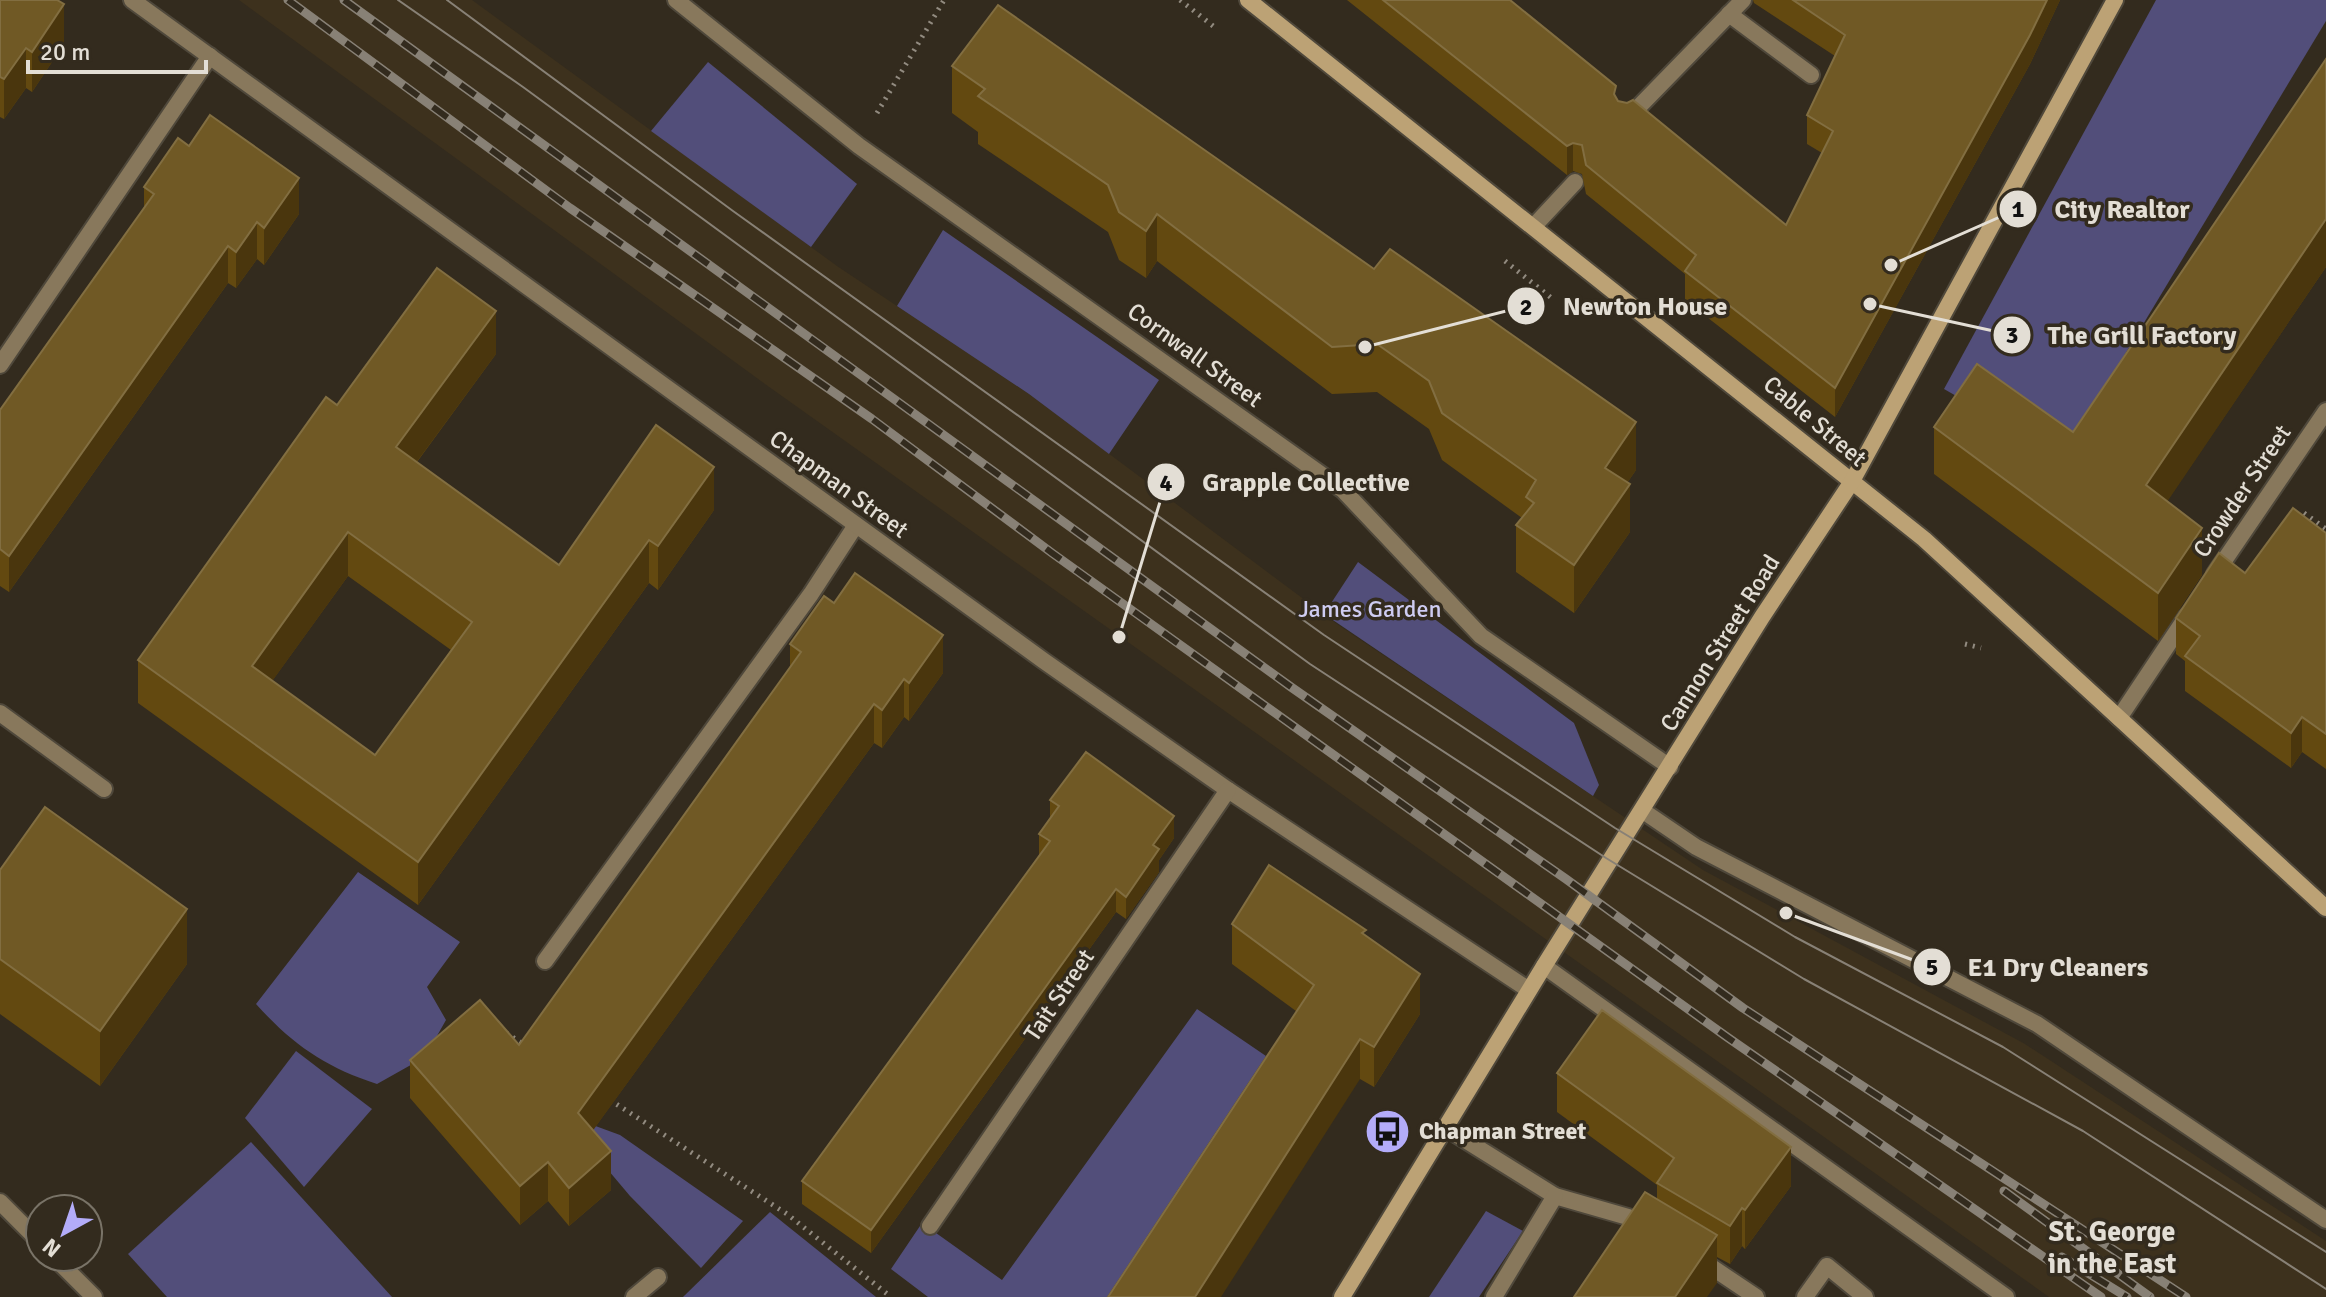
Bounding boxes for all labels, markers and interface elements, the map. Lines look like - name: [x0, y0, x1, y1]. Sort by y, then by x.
- scale bar: [28, 24, 206, 74]
- text: 20 m: [40, 37, 90, 67]
- callout: City Realtor: [1998, 184, 2205, 234]
- text: 1: [2012, 194, 2025, 224]
- text: City Realtor: [2054, 194, 2190, 226]
- callout: Newton House: [1506, 281, 1743, 331]
- text: Newton House: [1563, 291, 1727, 323]
- text: 2: [1520, 292, 1532, 322]
- street label: Cornwall Street: [1122, 296, 1268, 414]
- callout: The Grill Factory: [1992, 310, 2253, 360]
- text: 3: [2006, 320, 2018, 350]
- text: The Grill Factory: [2047, 320, 2237, 352]
- street label: Cable Street: [1757, 369, 1873, 473]
- street label: Crowder Street: [2187, 419, 2297, 563]
- street label: Chapman Street: [764, 423, 914, 545]
- callout: Grapple Collective: [1146, 457, 1425, 507]
- text: Grapple Collective: [1202, 467, 1410, 499]
- text: 4: [1160, 468, 1173, 498]
- street label: Cannon Street Road: [1654, 549, 1786, 737]
- park label: James Garden: [1298, 594, 1442, 624]
- callout: E1 Dry Cleaners: [1912, 942, 2165, 992]
- street label: Tait Street: [1017, 943, 1101, 1047]
- text: 5: [1926, 952, 1938, 982]
- text: E1 Dry Cleaners: [1968, 952, 2148, 984]
- bus stop icon: Chapman Street: [1364, 1107, 1412, 1155]
- place label: Chapman Street: [1419, 1116, 1586, 1146]
- north arrow: [24, 1193, 104, 1273]
- district label: St. George in the East: [2048, 1215, 2177, 1281]
- text: N: [37, 1233, 66, 1263]

